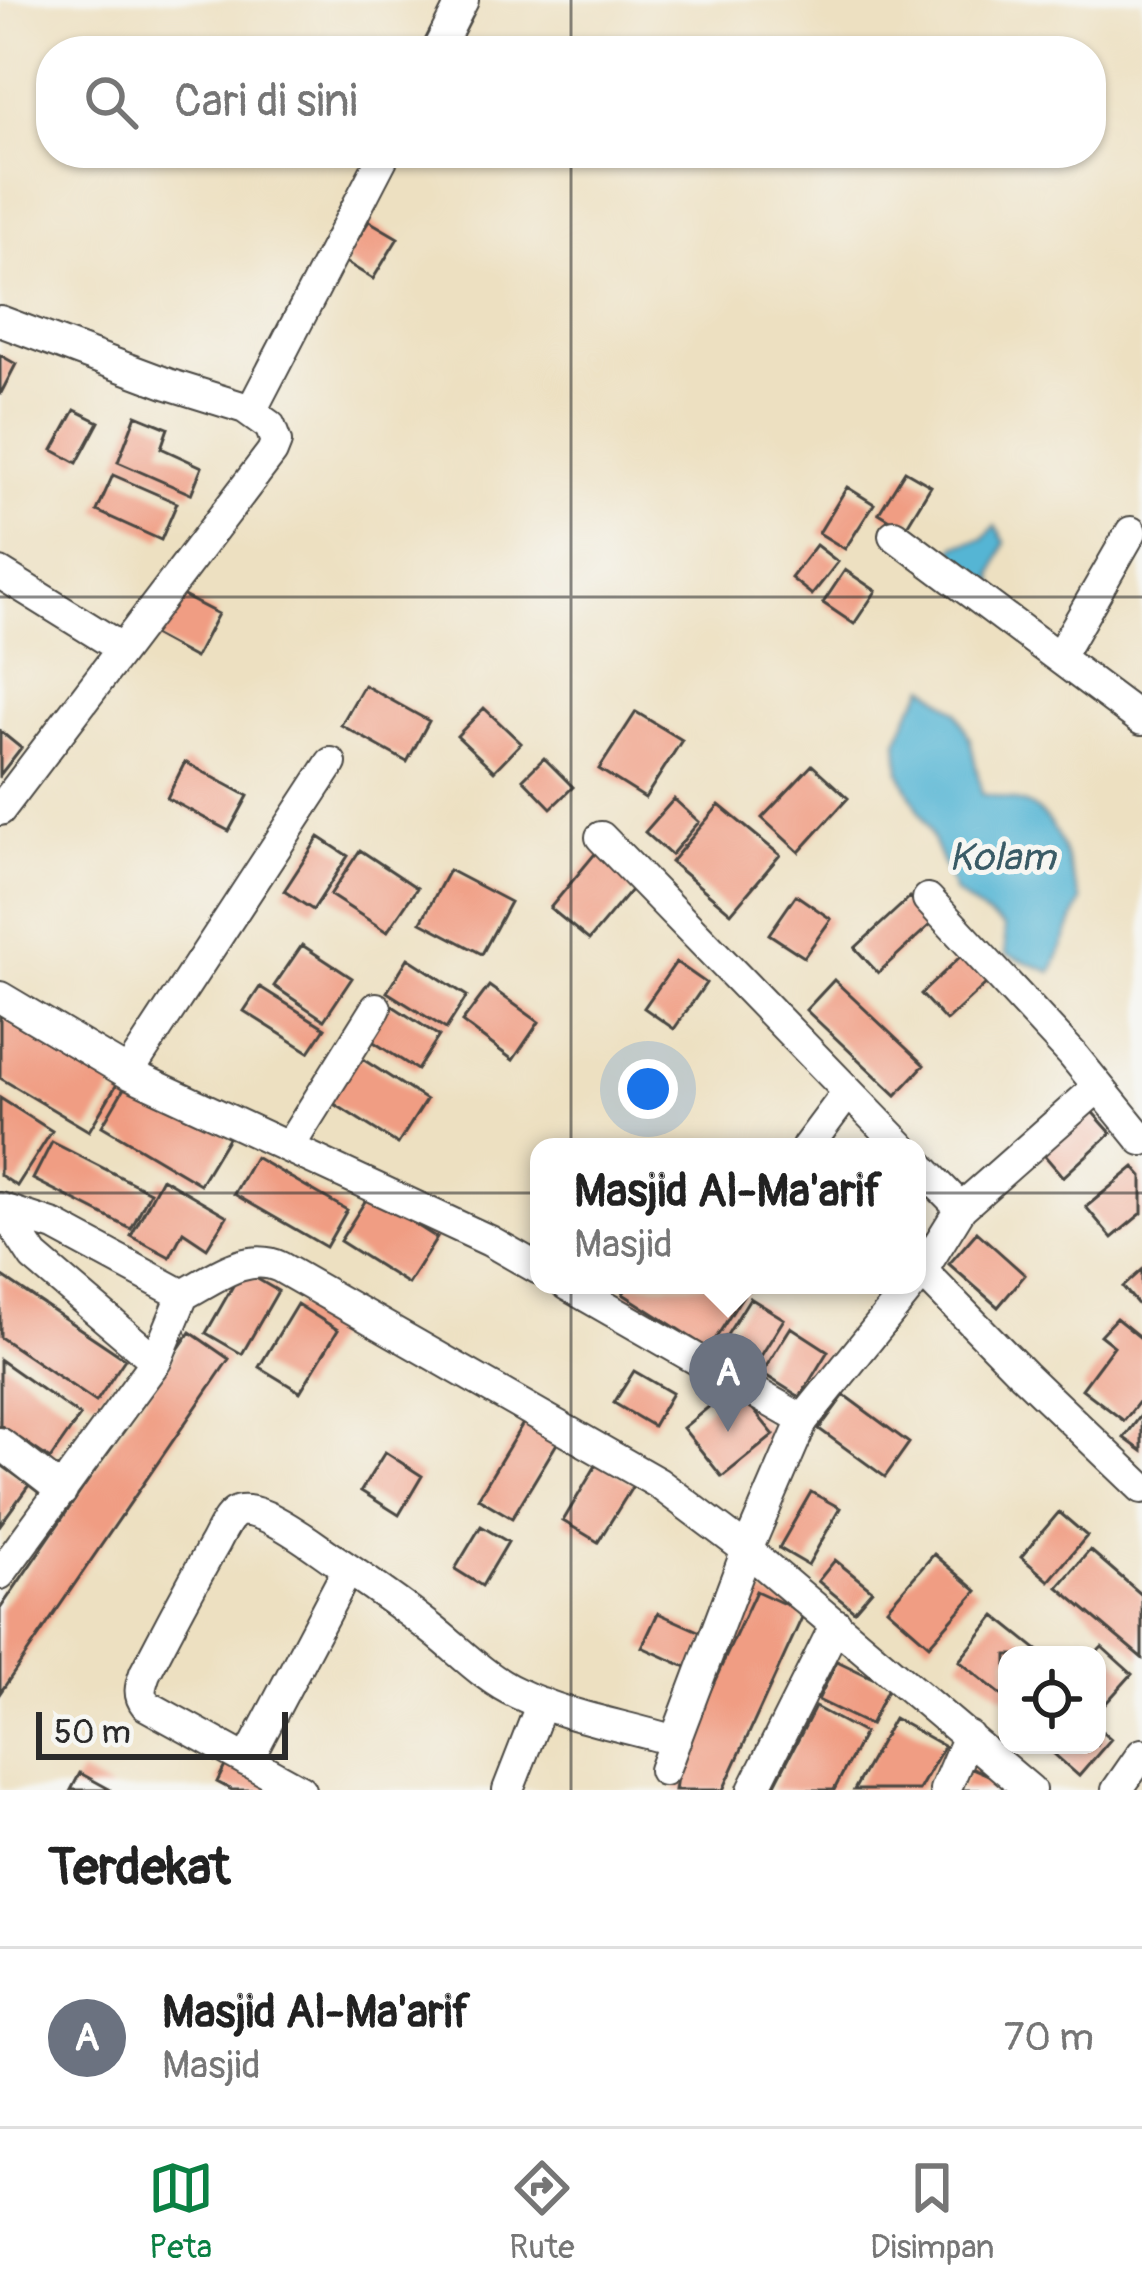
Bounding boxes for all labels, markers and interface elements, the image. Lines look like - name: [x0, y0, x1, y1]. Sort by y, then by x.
- search box: [36, 36, 1106, 168]
- icon: search: [78, 69, 144, 135]
- text: Cari di sini: [174, 74, 358, 130]
- water label: Kolam: [949, 833, 1058, 882]
- your location: [618, 1059, 678, 1119]
- popup: [530, 1138, 926, 1294]
- text: Masjid Al-Ma'arif: [574, 1164, 882, 1220]
- text: Masjid: [574, 1220, 673, 1269]
- pin: A: [689, 1333, 767, 1432]
- map controls: [998, 1646, 1106, 1754]
- button: locate: [998, 1646, 1106, 1754]
- scale bar: [36, 1706, 288, 1759]
- text: 50 m: [54, 1712, 131, 1753]
- text: Terdekat: [48, 1836, 230, 1900]
- text: Masjid Al-Ma'arif: [162, 1985, 470, 2041]
- text: A: [74, 2013, 100, 2062]
- text: 70 m: [1004, 2013, 1094, 2062]
- text: Masjid: [162, 2041, 261, 2090]
- tab: Peta: [148, 2155, 214, 2268]
- tab: Rute: [509, 2155, 575, 2268]
- tab: Disimpan: [870, 2155, 994, 2268]

